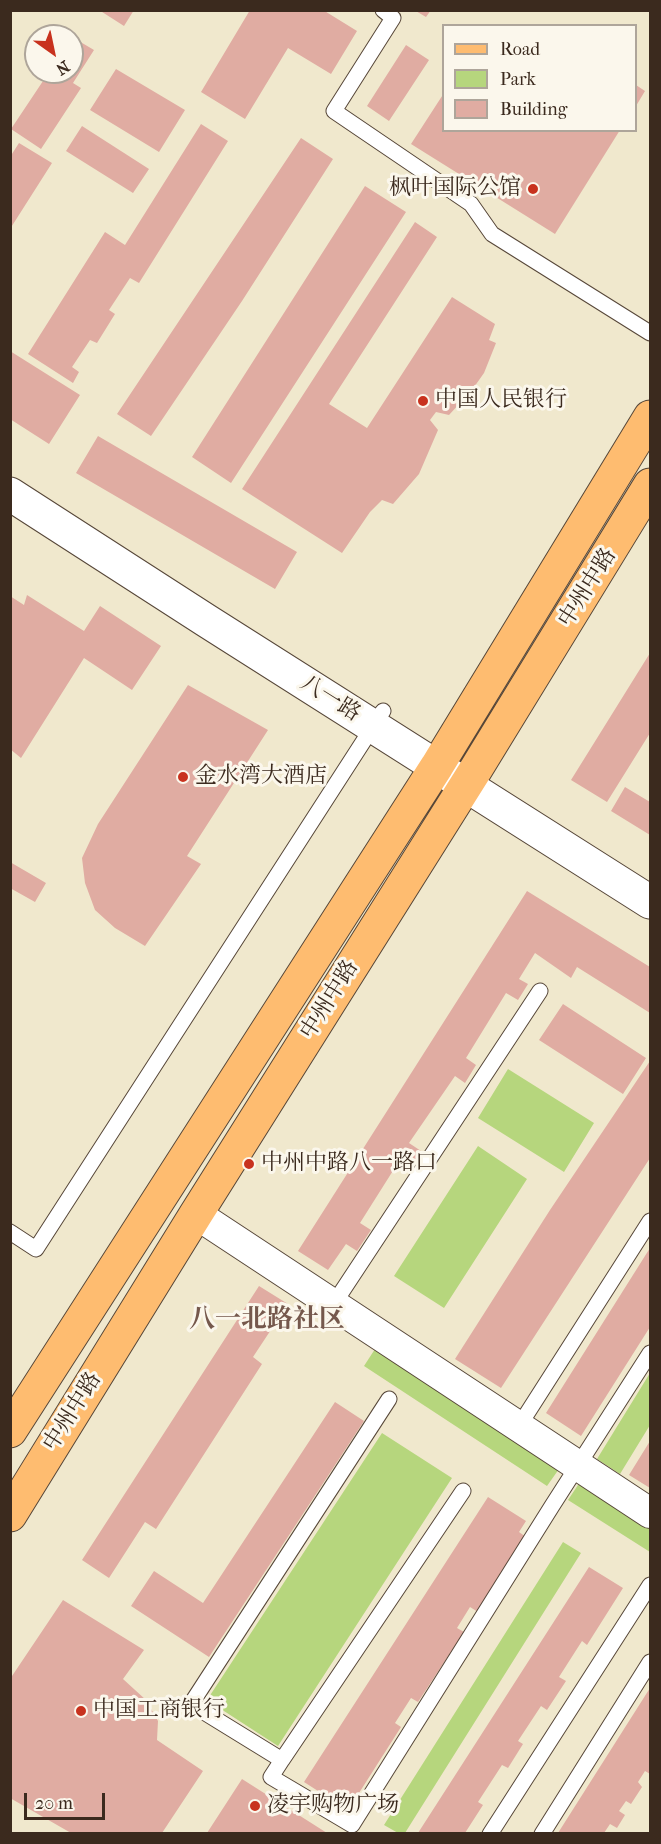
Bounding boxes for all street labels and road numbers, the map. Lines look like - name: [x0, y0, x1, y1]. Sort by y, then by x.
- street label: 中州中路: [553, 544, 623, 632]
- street label: 八一路: [295, 670, 365, 728]
- street label: 中州中路: [295, 956, 365, 1044]
- street label: 中州中路: [38, 1368, 108, 1456]

